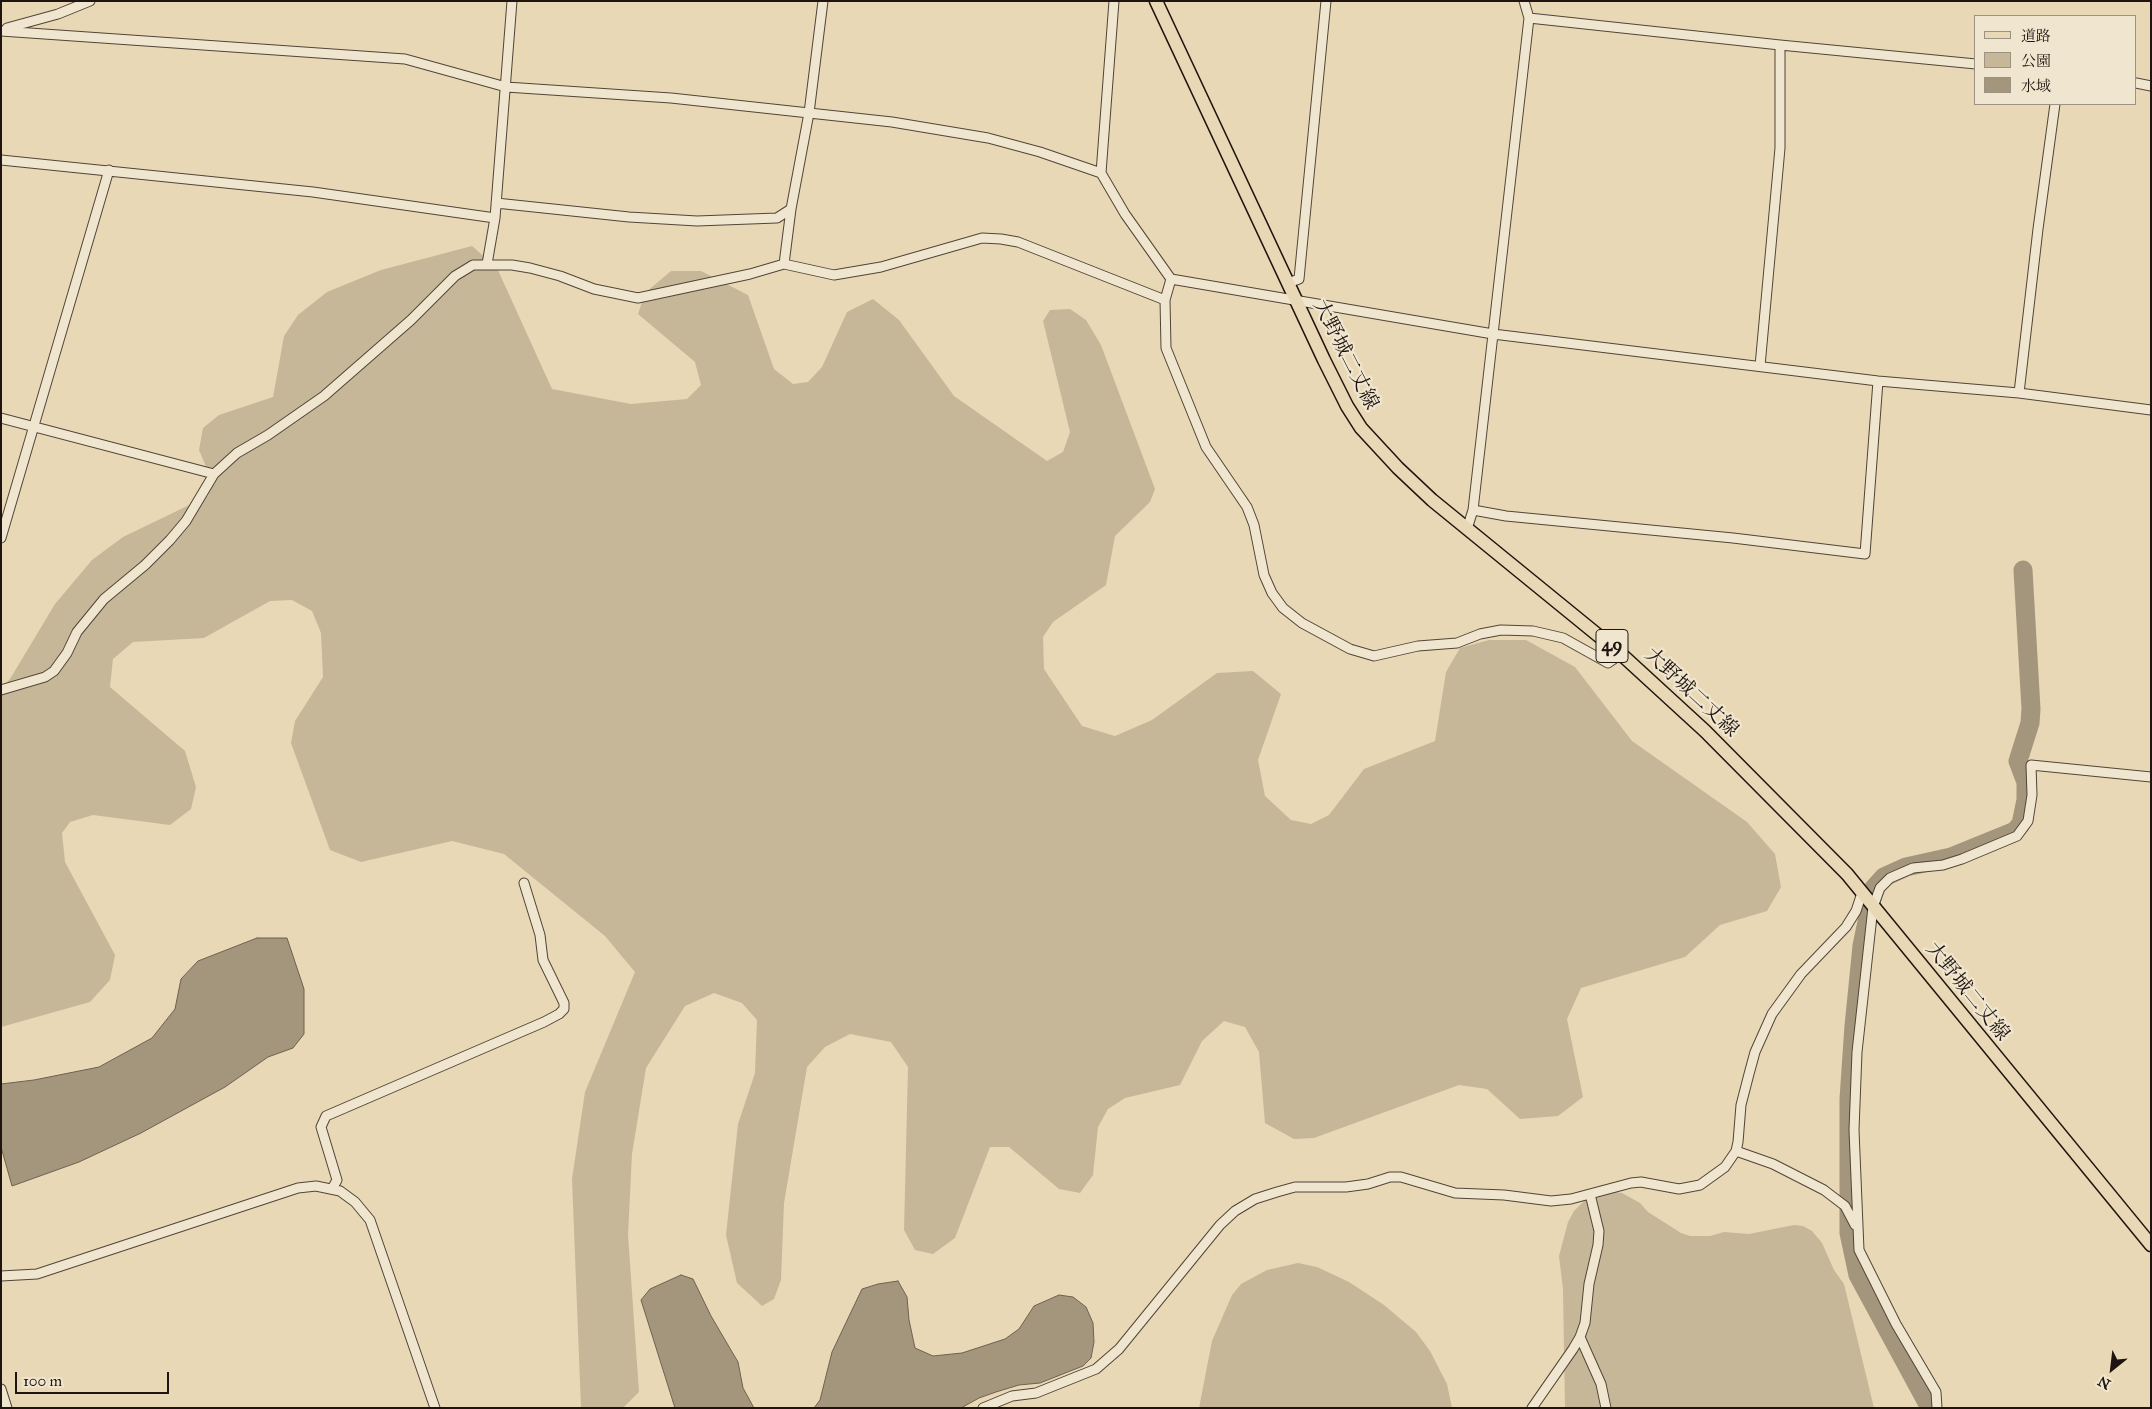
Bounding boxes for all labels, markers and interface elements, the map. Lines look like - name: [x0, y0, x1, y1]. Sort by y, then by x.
- legend: [1974, 15, 2137, 105]
- text: 道路: [2021, 27, 2051, 45]
- text: 公園: [2021, 52, 2051, 70]
- text: 水域: [2021, 77, 2051, 95]
- street label: 大野城二丈線: [1307, 296, 1383, 414]
- road number: 49: [1596, 630, 1628, 662]
- street label: 大野城二丈線: [1639, 643, 1743, 743]
- street label: 大野城二丈線: [1920, 938, 2014, 1046]
- north arrow: [2087, 1344, 2137, 1394]
- scale bar: [18, 1362, 171, 1394]
- text: 100 m: [23, 1372, 62, 1390]
- text: N: [2095, 1372, 2114, 1393]

